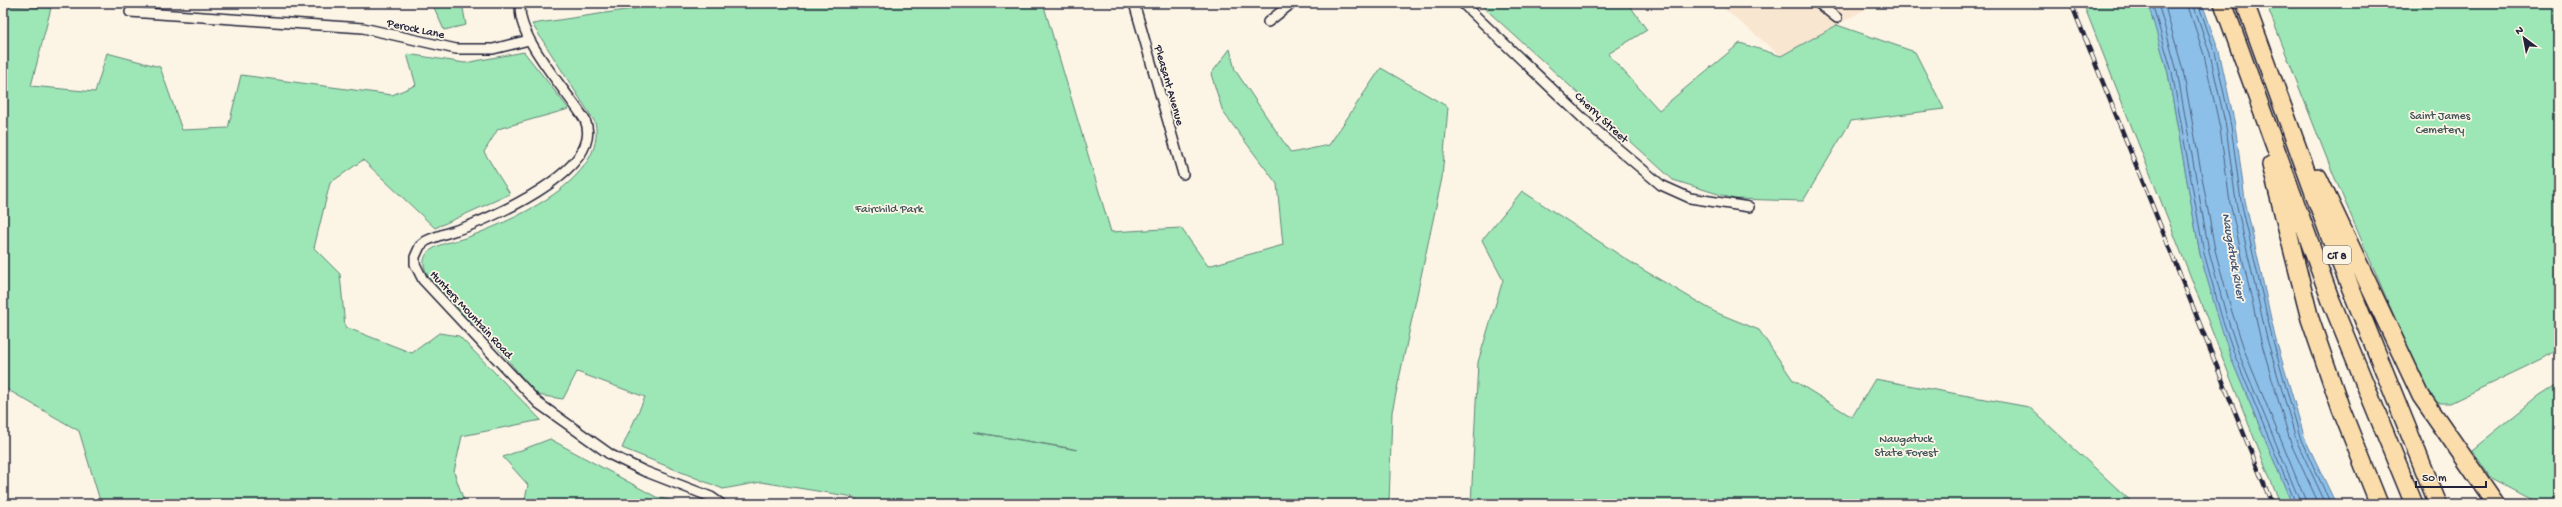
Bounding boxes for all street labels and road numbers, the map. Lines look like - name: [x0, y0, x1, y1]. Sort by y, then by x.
- street label: Perock Lane: [385, 17, 446, 43]
- street label: Pleasant Avenue: [1150, 43, 1186, 128]
- street label: Cherry Street: [1571, 90, 1631, 148]
- road number: CT 8: [2323, 246, 2351, 264]
- street label: Hunters Mountain Road: [426, 268, 516, 363]

